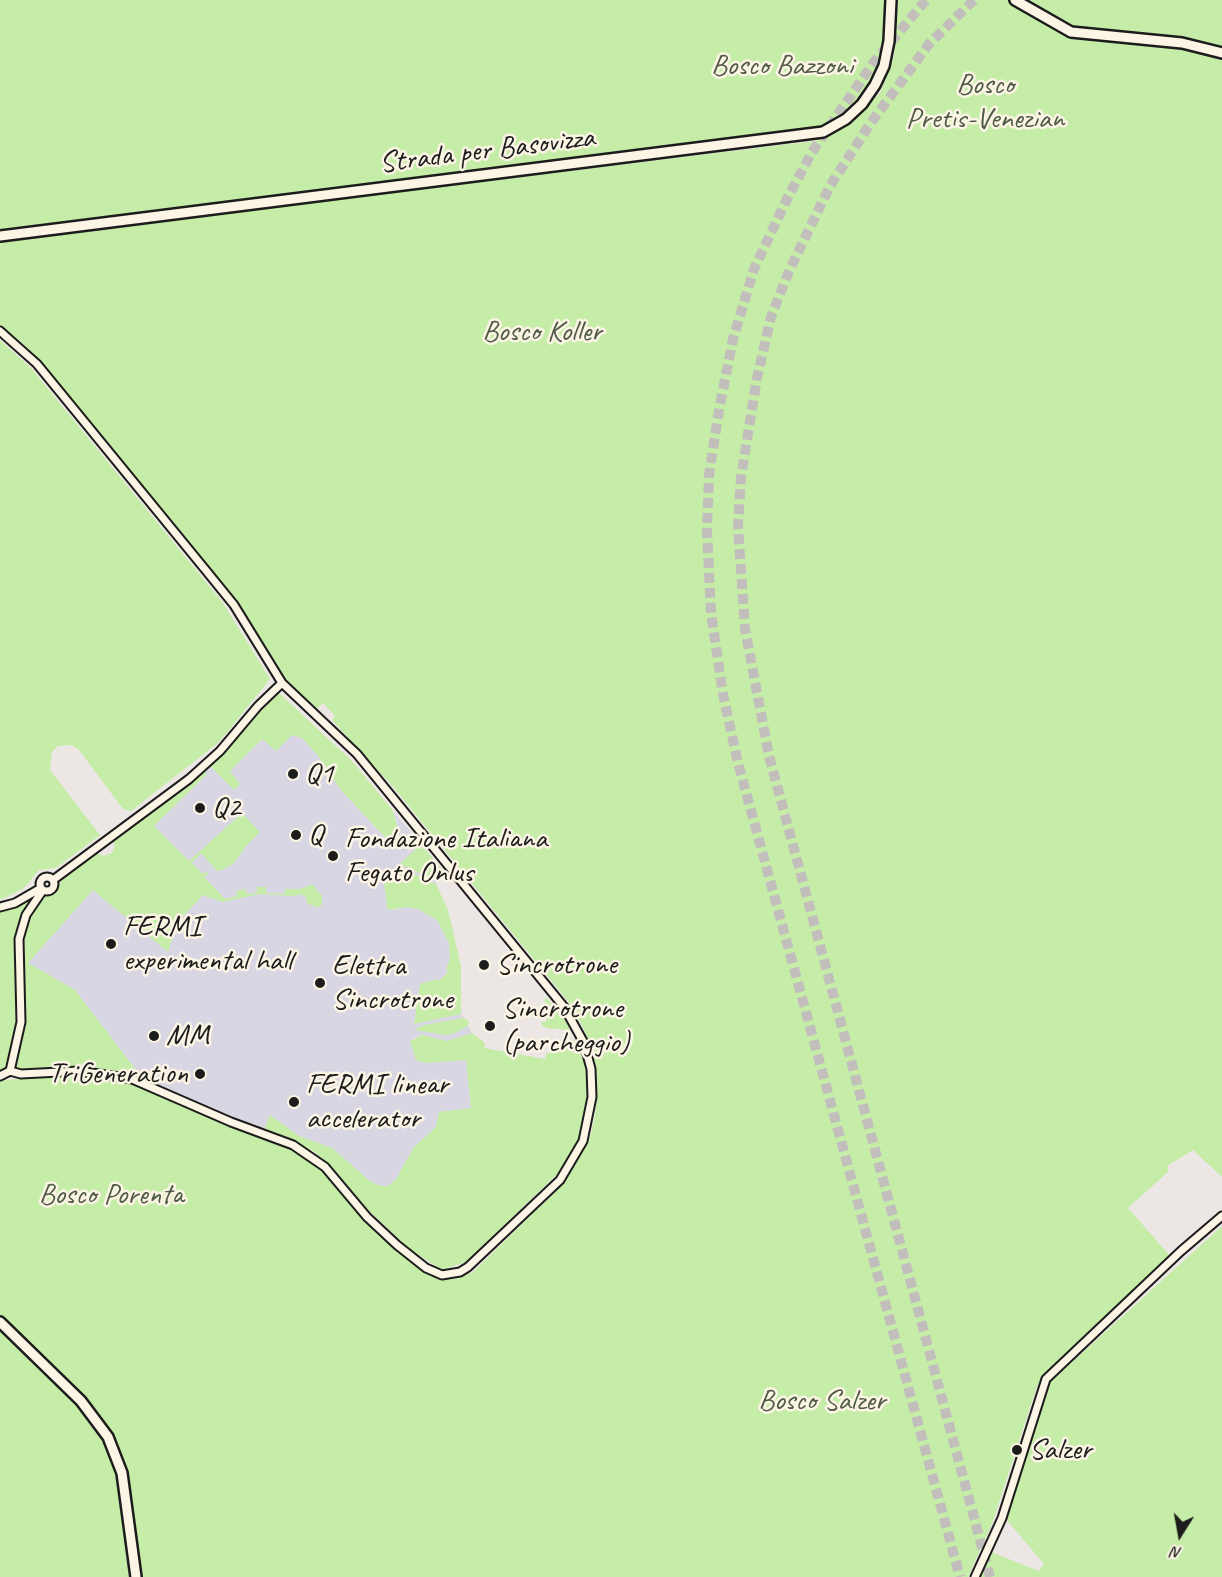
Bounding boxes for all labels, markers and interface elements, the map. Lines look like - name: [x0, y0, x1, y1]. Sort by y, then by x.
- park label: Bosco Bazzoni: [711, 48, 853, 84]
- park label: Bosco Pretis-Venezian: [906, 67, 1064, 138]
- street label: Strada per Basovizza: [377, 120, 597, 182]
- park label: Bosco Koller: [482, 314, 602, 350]
- place label: Q1: [305, 756, 334, 792]
- marker: Q1: [286, 767, 300, 781]
- place label: Q2: [212, 790, 241, 826]
- marker: Q2: [193, 801, 207, 815]
- place label: Q: [308, 817, 323, 853]
- place label: Fondazione Italiana Fegato Onlus: [345, 821, 547, 892]
- marker: Q: [289, 828, 303, 842]
- marker: Fondazione Italiana Fegato Onlus: [326, 849, 340, 863]
- place label: FERMI experimental hall: [123, 909, 292, 980]
- marker: FERMI experimental hall: [104, 937, 118, 951]
- place label: Sincrotrone: [496, 947, 617, 983]
- place label: Elettra Sincrotrone: [332, 948, 453, 1018]
- marker: Sincrotrone: [477, 958, 491, 972]
- marker: Elettra Sincrotrone: [313, 976, 327, 990]
- place label: Sincrotrone (parcheggio): [502, 991, 629, 1062]
- place label: MM: [166, 1018, 209, 1054]
- marker: Sincrotrone (parcheggio): [483, 1019, 497, 1033]
- marker: MM: [147, 1029, 161, 1043]
- place label: TriGeneration: [49, 1056, 188, 1092]
- marker: TriGeneration: [193, 1067, 207, 1081]
- place label: FERMI linear accelerator: [306, 1067, 448, 1138]
- marker: FERMI linear accelerator: [287, 1095, 301, 1109]
- park label: Bosco Porenta: [39, 1177, 183, 1213]
- park label: Bosco Salzer: [758, 1383, 886, 1419]
- place label: Salzer: [1029, 1432, 1091, 1468]
- marker: Salzer: [1010, 1443, 1024, 1457]
- north arrow: [1150, 1505, 1210, 1565]
- text: N: [1170, 1542, 1183, 1563]

